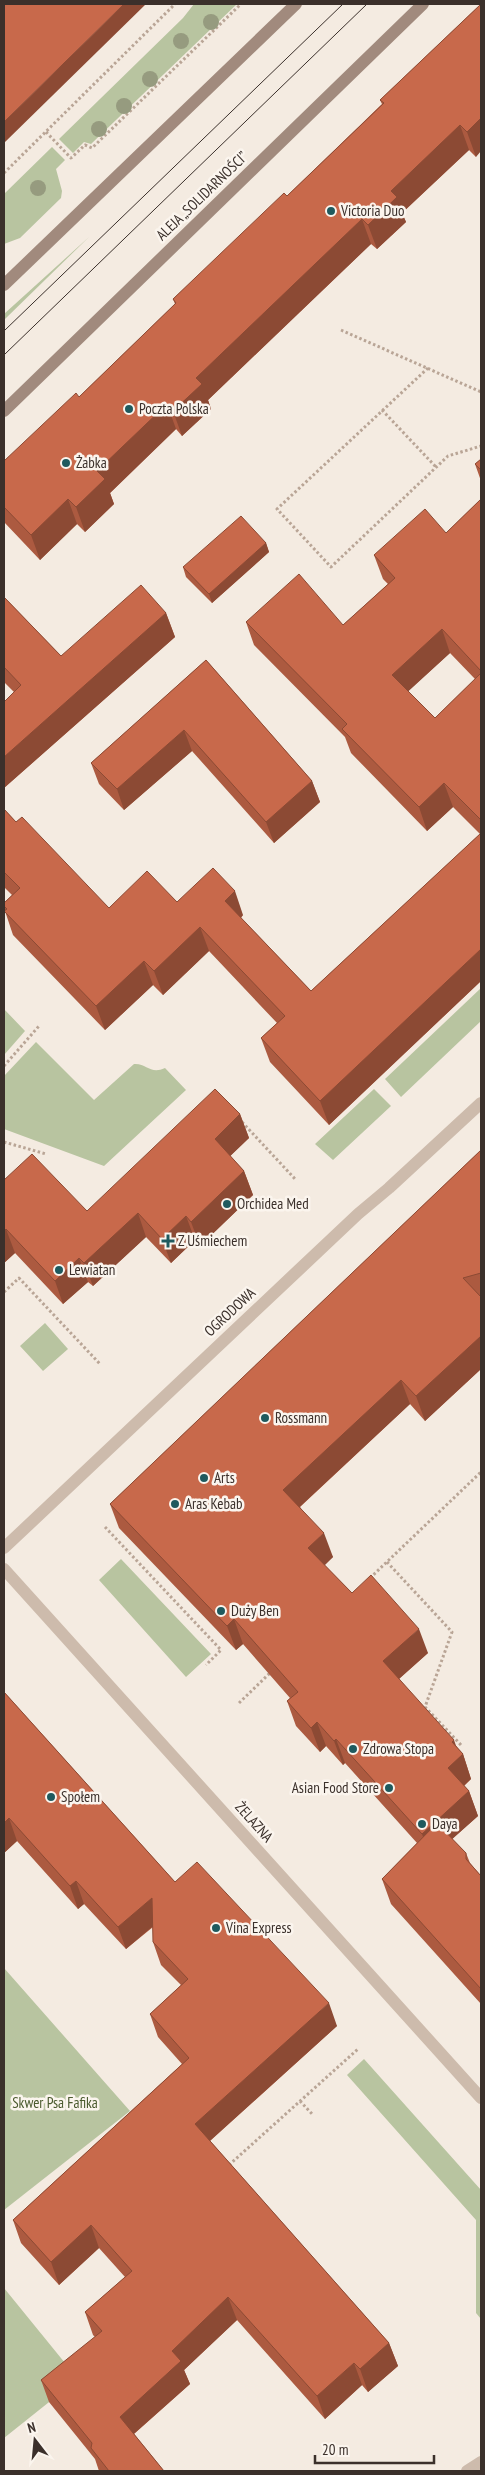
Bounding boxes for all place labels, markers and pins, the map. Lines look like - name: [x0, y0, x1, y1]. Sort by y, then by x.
- place label: Victoria Duo: [340, 201, 404, 220]
- marker: Victoria Duo: [325, 205, 337, 217]
- place label: Poczta Polska: [139, 399, 209, 418]
- marker: Poczta Polska: [123, 403, 135, 415]
- place label: Żabka: [76, 453, 107, 472]
- marker: Żabka: [60, 457, 72, 469]
- place label: Orchidea Med: [237, 1194, 309, 1213]
- marker: Orchidea Med: [221, 1198, 233, 1210]
- place label: Z Uśmiechem: [178, 1231, 247, 1250]
- marker: Z Uśmiechem: [162, 1235, 174, 1247]
- place label: Lewiatan: [69, 1260, 115, 1279]
- marker: Lewiatan: [53, 1264, 65, 1276]
- place label: Rossmann: [275, 1408, 327, 1427]
- marker: Rossmann: [259, 1412, 271, 1424]
- place label: Arts: [214, 1468, 235, 1487]
- marker: Arts: [198, 1472, 210, 1484]
- place label: Aras Kebab: [185, 1494, 242, 1513]
- marker: Aras Kebab: [169, 1498, 181, 1510]
- place label: Duży Ben: [231, 1601, 279, 1620]
- marker: Duży Ben: [215, 1605, 227, 1617]
- place label: Zdrowa Stopa: [363, 1739, 434, 1758]
- marker: Zdrowa Stopa: [347, 1743, 359, 1755]
- place label: Asian Food Store: [292, 1778, 379, 1797]
- marker: Asian Food Store: [383, 1782, 395, 1794]
- place label: Społem: [61, 1787, 100, 1806]
- marker: Społem: [45, 1791, 57, 1803]
- place label: Daya: [432, 1814, 458, 1833]
- marker: Daya: [416, 1818, 428, 1830]
- place label: Vina Express: [225, 1918, 292, 1937]
- marker: Vina Express: [210, 1922, 222, 1934]

